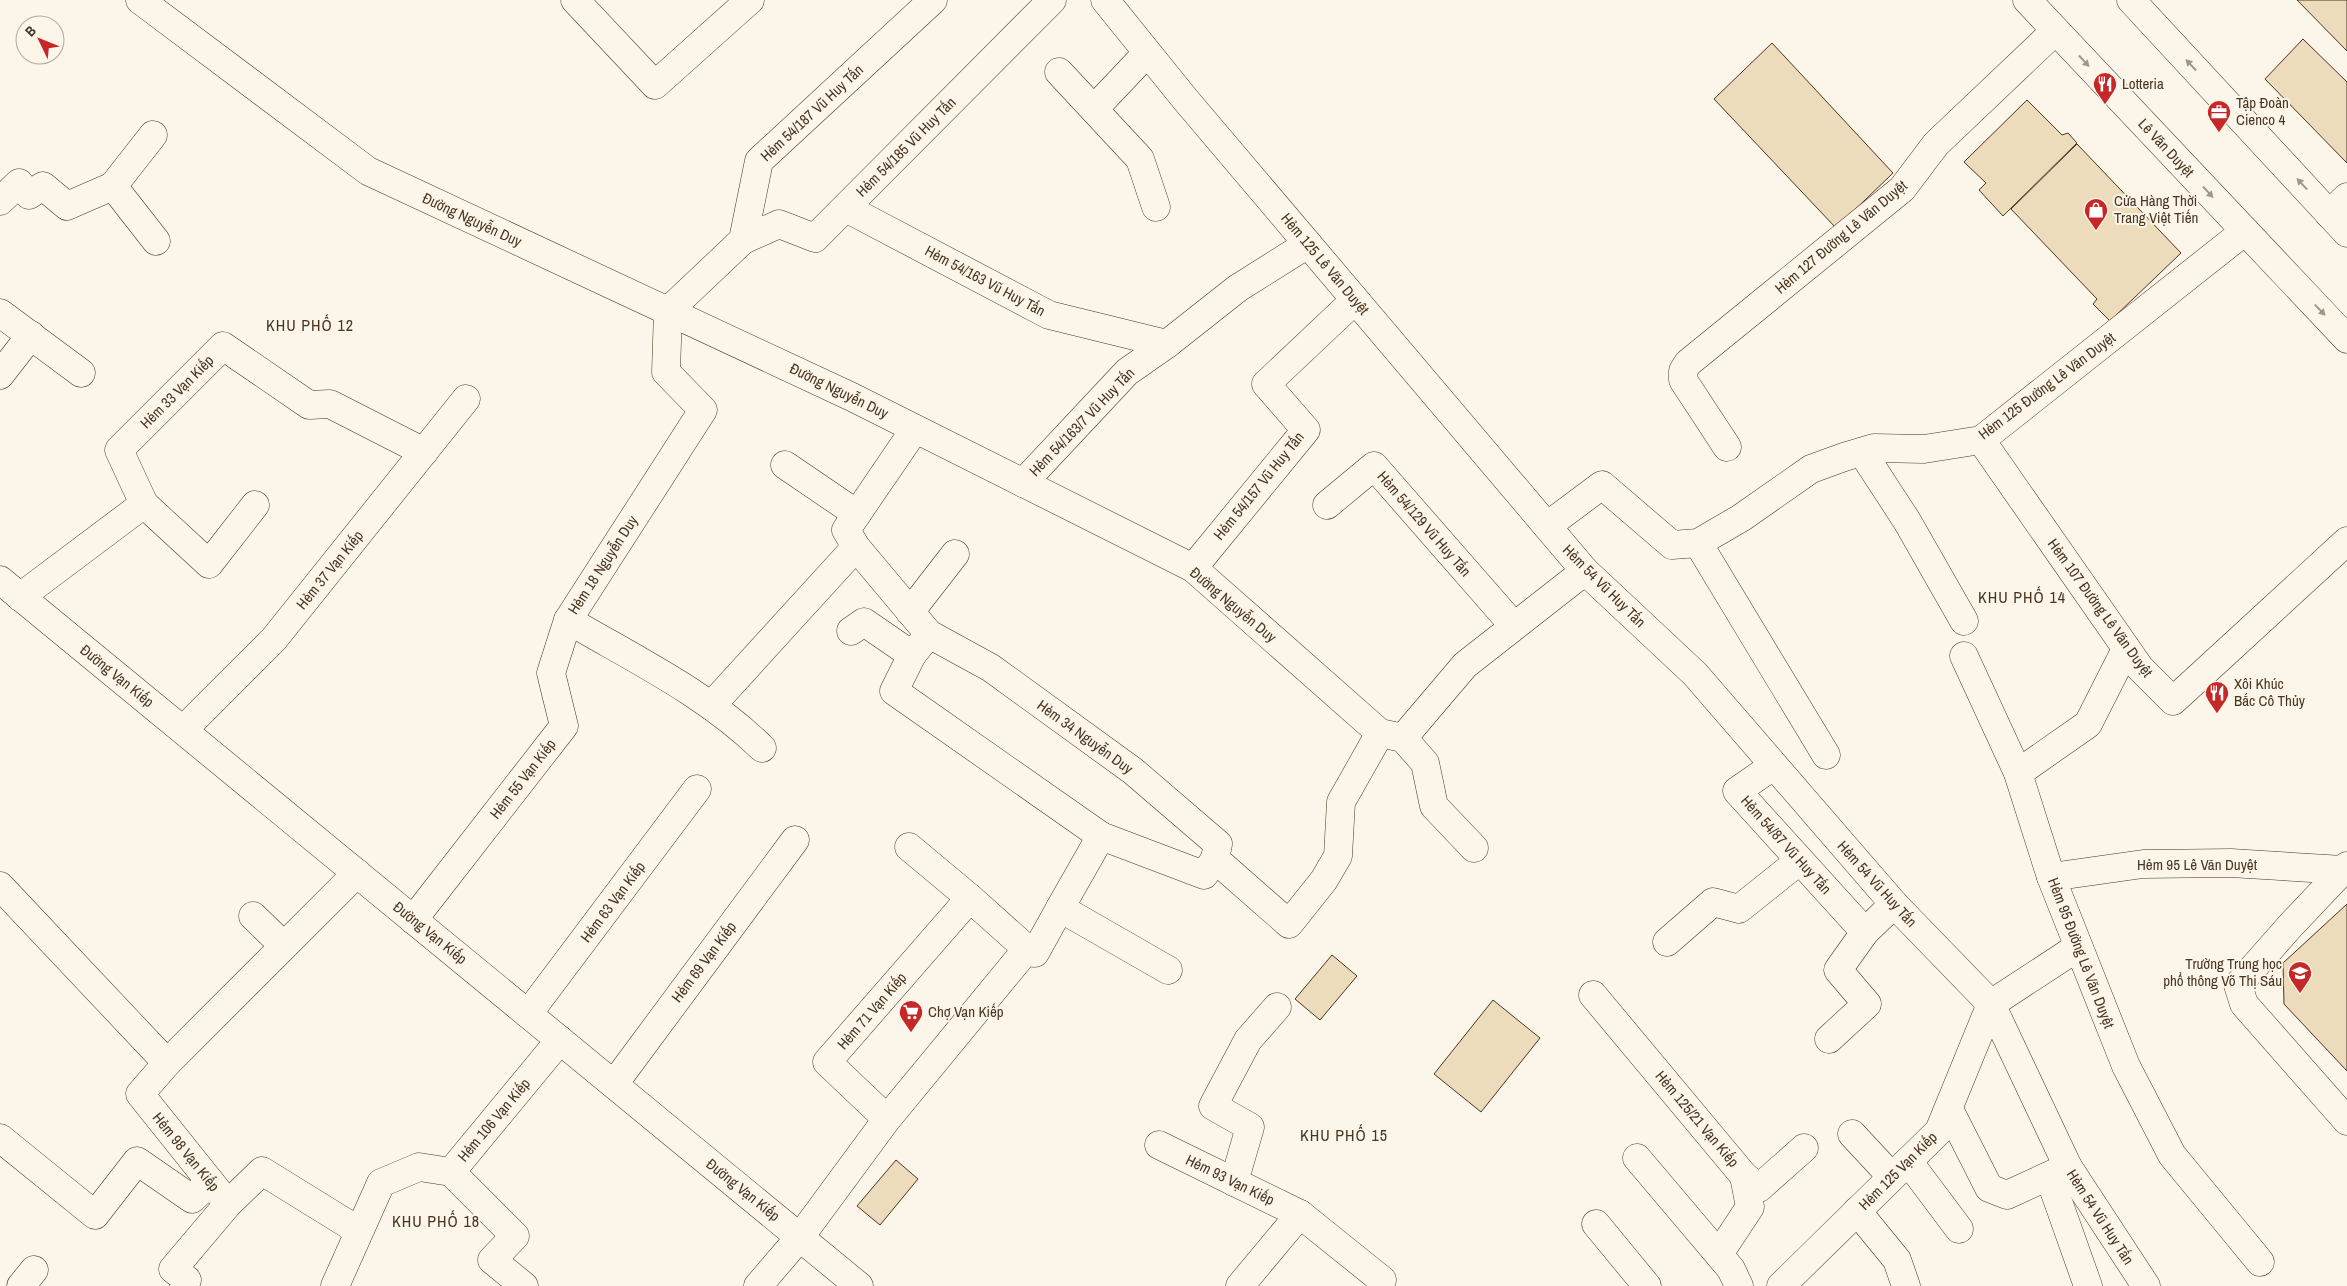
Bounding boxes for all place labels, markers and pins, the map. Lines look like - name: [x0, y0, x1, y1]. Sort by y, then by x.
- restaurant icon: Lotteria: [2092, 71, 2118, 105]
- place label: Lotteria: [2122, 73, 2164, 94]
- place label: Tập Đoàn Cienco 4: [2236, 92, 2289, 130]
- office icon: Tập Đoàn Cienco 4: [2206, 99, 2232, 133]
- place label: Cửa Hàng Thời Trang Việt Tiến: [2114, 190, 2198, 228]
- shop icon: Cửa Hàng Thời Trang Việt Tiến: [2083, 197, 2109, 231]
- place label: Xôi Khúc Bắc Cô Thủy: [2234, 673, 2306, 711]
- restaurant icon: Xôi Khúc Bắc Cô Thủy: [2204, 680, 2230, 714]
- place label: Trường Trung học phổ thông Võ Thị Sáu: [2163, 953, 2282, 991]
- school or university icon: Trường Trung học phổ thông Võ Thị Sáu: [2287, 960, 2313, 994]
- supermarket icon: Chợ Vạn Kiếp: [898, 999, 924, 1033]
- place label: Chợ Vạn Kiếp: [928, 1001, 1004, 1022]

